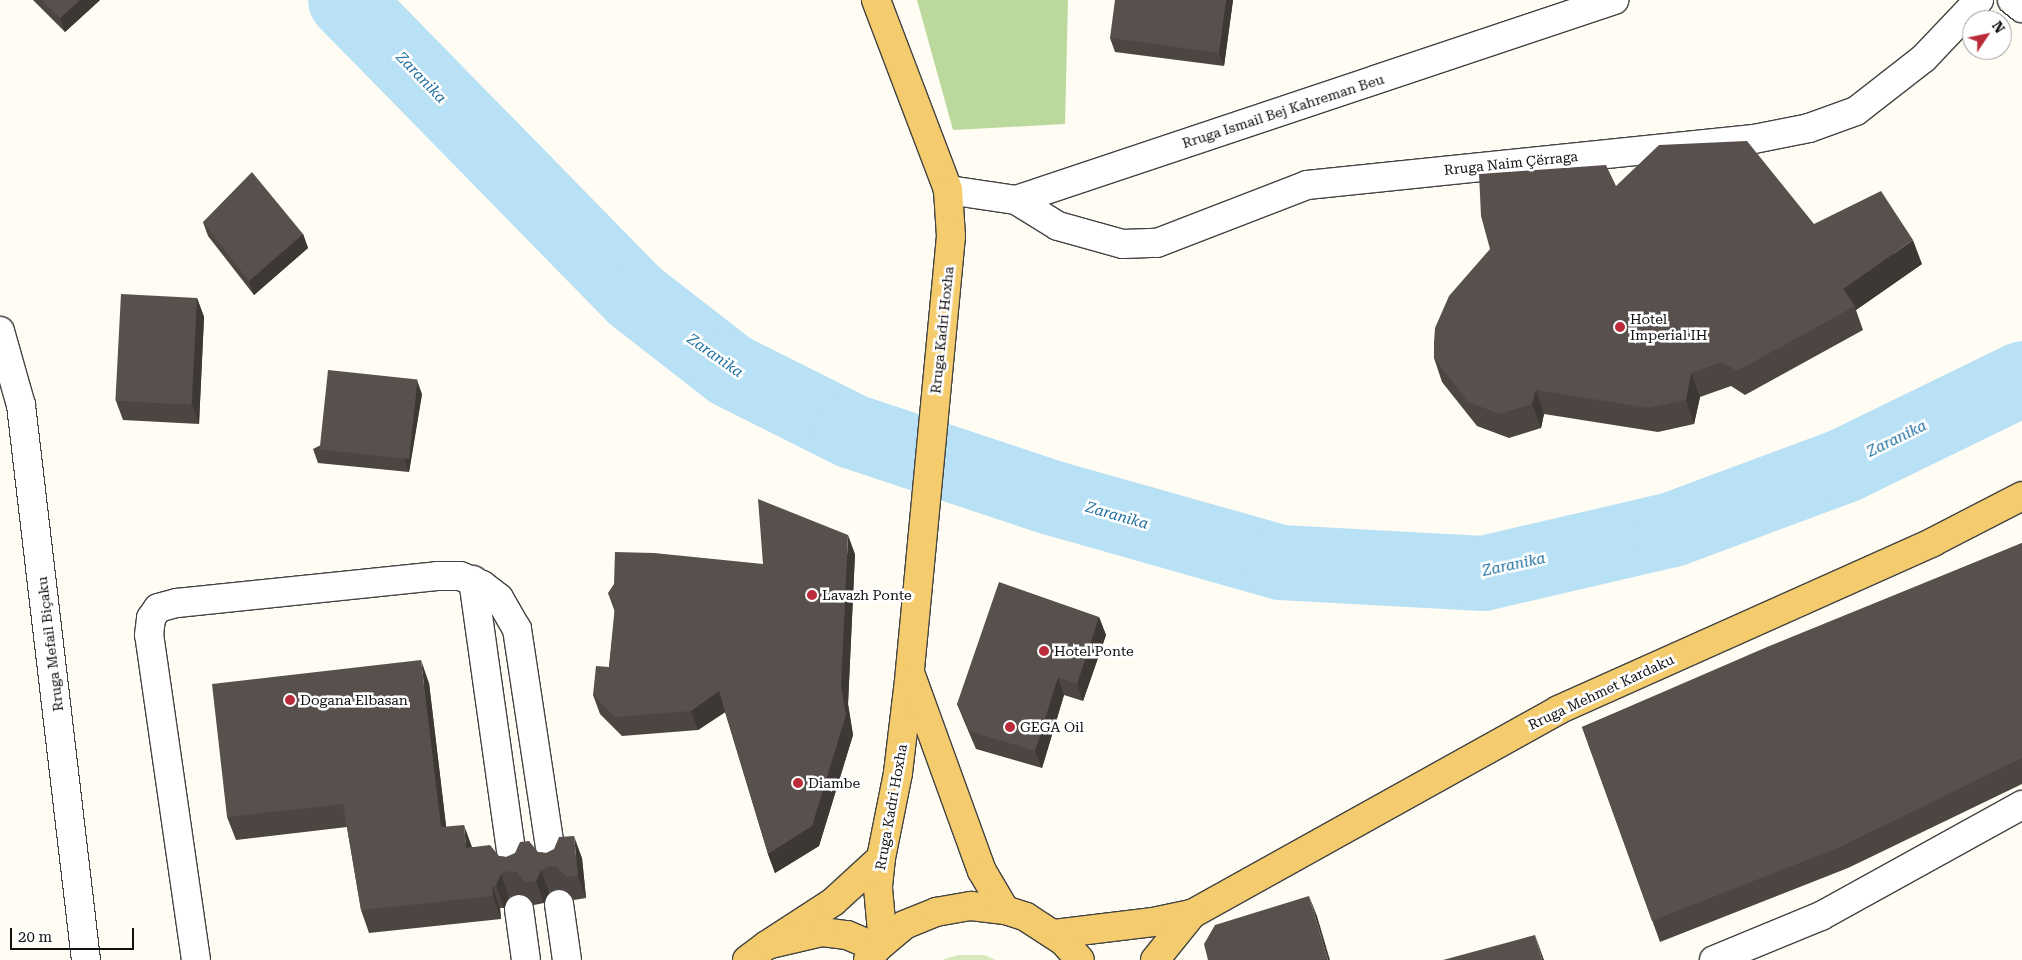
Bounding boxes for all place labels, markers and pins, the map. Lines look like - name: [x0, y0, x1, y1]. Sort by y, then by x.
- place label: Hotel Imperial IH: [1630, 311, 1707, 344]
- marker: Hotel Imperial IH: [1614, 321, 1626, 333]
- place label: Lavazh Ponte: [822, 587, 912, 603]
- marker: Lavazh Ponte: [806, 589, 818, 601]
- place label: Hotel Ponte: [1054, 643, 1134, 659]
- marker: Hotel Ponte: [1038, 645, 1050, 657]
- place label: Dogana Elbasan: [300, 692, 408, 708]
- marker: Dogana Elbasan: [284, 694, 296, 706]
- place label: GEGA Oil: [1020, 719, 1084, 735]
- marker: GEGA Oil: [1004, 721, 1016, 733]
- place label: Diambe: [808, 775, 860, 791]
- marker: Diambe: [792, 777, 804, 789]

